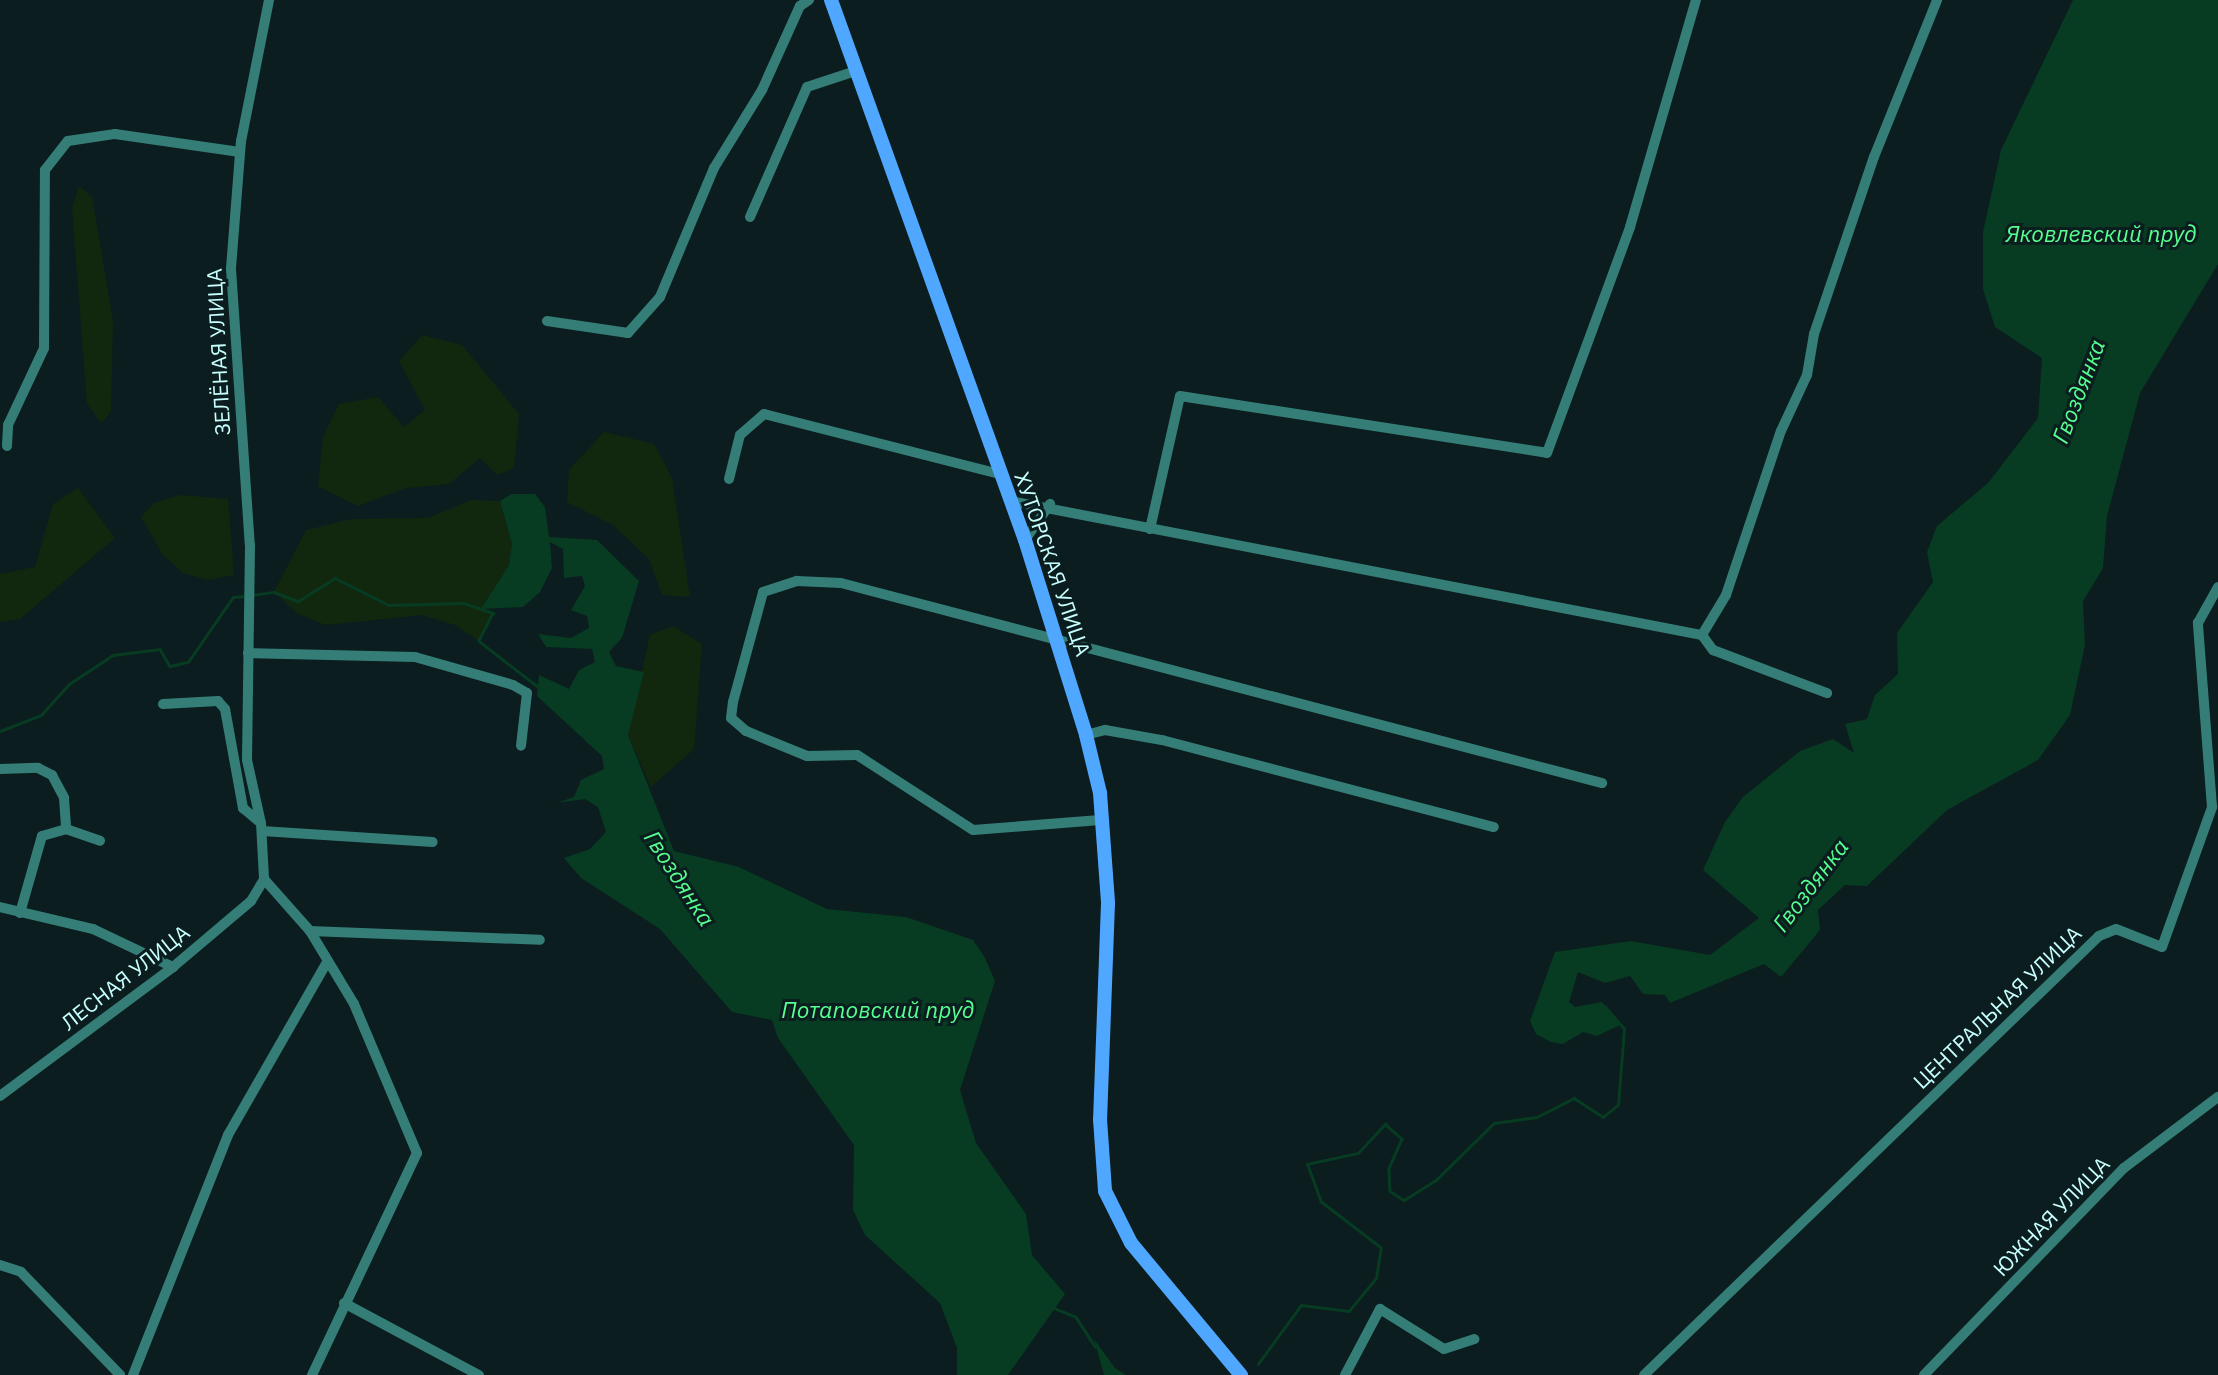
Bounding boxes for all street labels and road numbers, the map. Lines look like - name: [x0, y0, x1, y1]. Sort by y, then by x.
- street label: ЗЕЛЁНАЯ УЛИЦА: [201, 268, 235, 436]
- street label: ХУТОРСКАЯ УЛИЦА: [1010, 469, 1096, 659]
- street label: ЛЕСНАЯ УЛИЦА: [56, 919, 194, 1035]
- street label: ЦЕНТРАЛЬНАЯ УЛИЦА: [1908, 920, 2086, 1094]
- street label: ЮЖНАЯ УЛИЦА: [1988, 1151, 2114, 1281]

